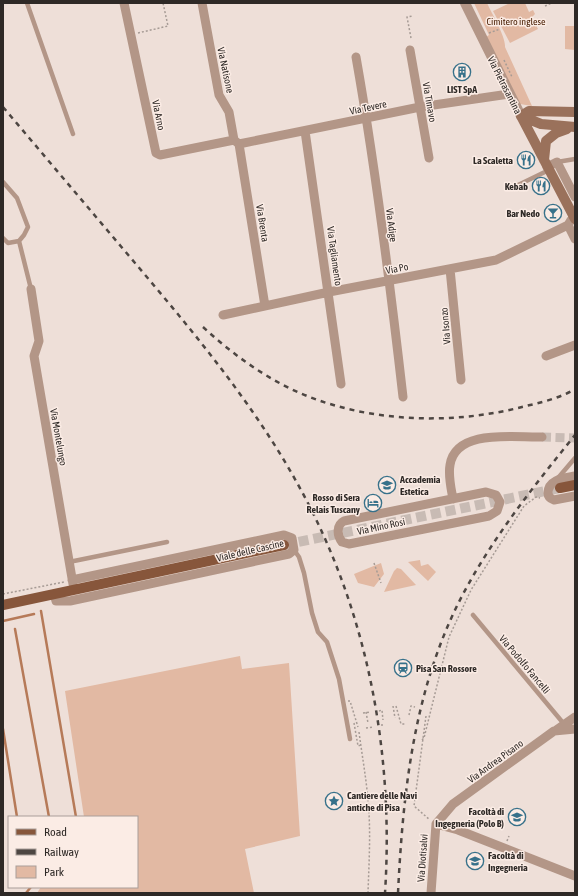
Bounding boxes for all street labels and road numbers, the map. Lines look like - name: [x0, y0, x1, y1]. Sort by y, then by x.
- street label: Via Natisone: [215, 46, 236, 94]
- street label: Via Pietrasantina: [485, 55, 524, 116]
- street label: Via Timavo: [421, 81, 438, 123]
- street label: Via Tevere: [349, 98, 388, 117]
- street label: Via Arno: [150, 99, 167, 132]
- street label: Via Brenta: [254, 204, 271, 243]
- street label: Via Adige: [384, 208, 399, 243]
- street label: Via Tagliamento: [325, 226, 344, 287]
- street label: Via Po: [385, 261, 410, 276]
- street label: Via Isonzo: [438, 307, 453, 345]
- street label: Via Montelungo: [48, 408, 69, 467]
- street label: Via Mino Rosi: [356, 516, 406, 537]
- street label: Viale delle Cascine: [215, 537, 285, 564]
- street label: Via Podolfo Fancelli: [497, 633, 552, 696]
- street label: Via Andrea Pisano: [465, 737, 525, 785]
- street label: Via Diotisalvi: [415, 834, 430, 882]

